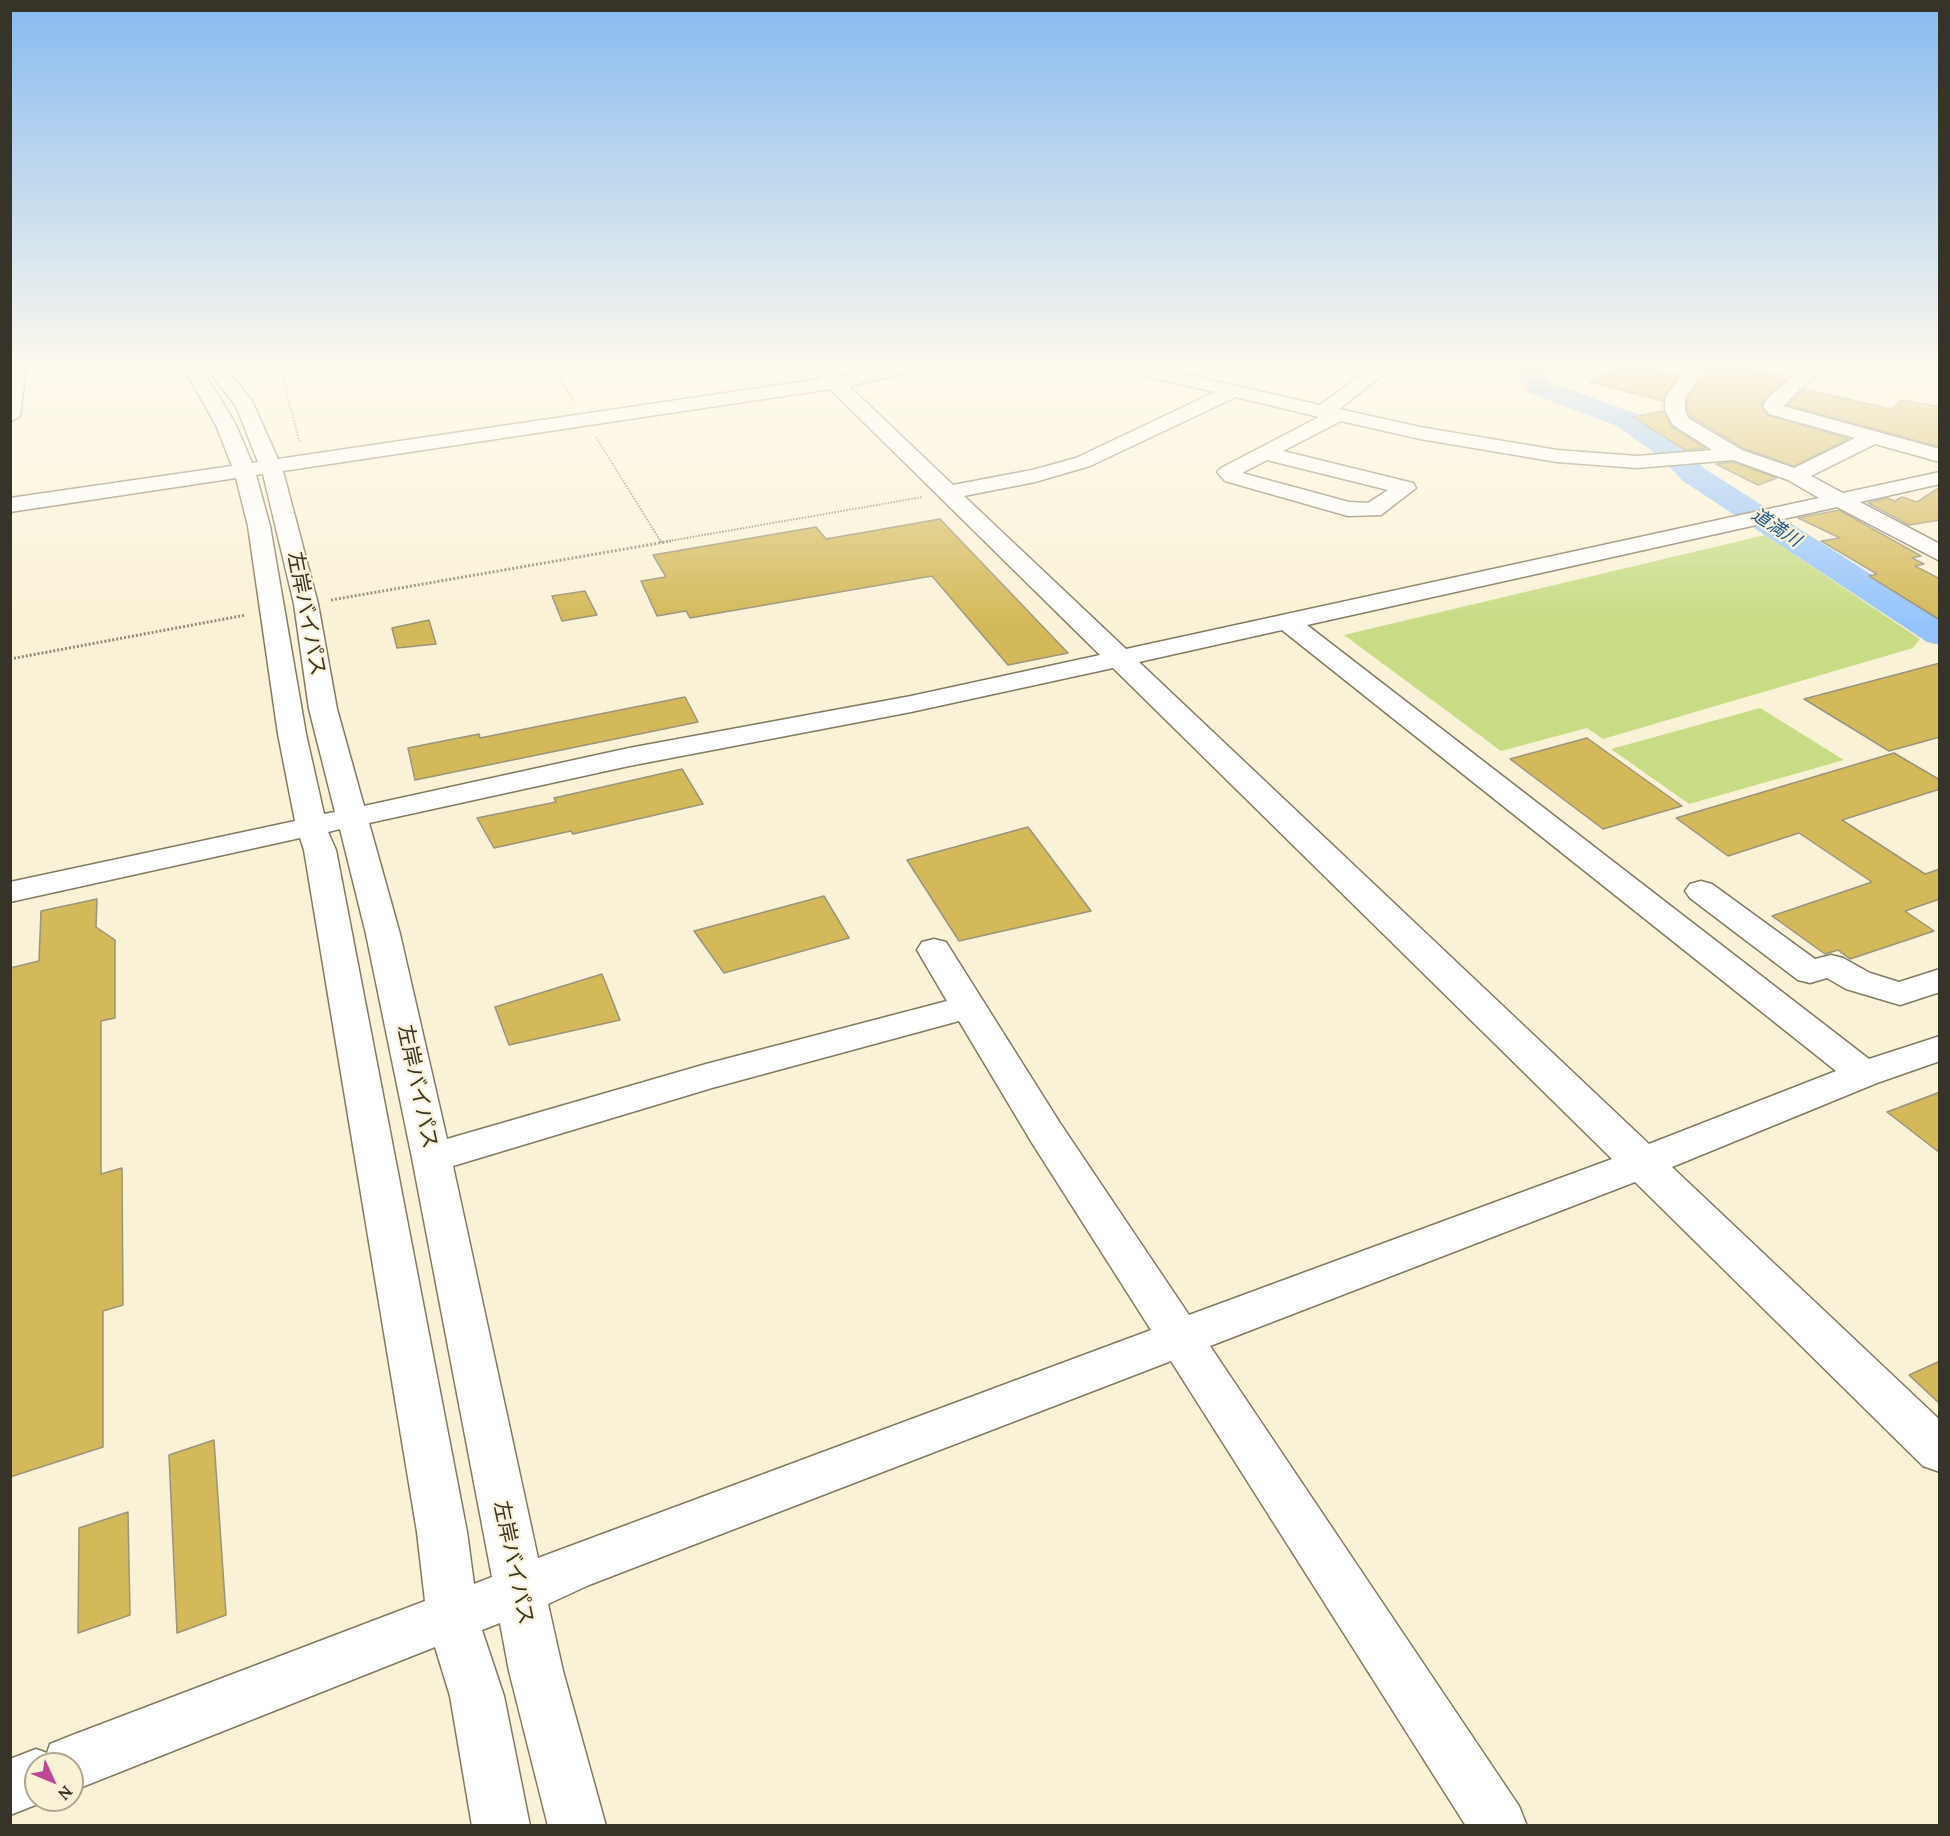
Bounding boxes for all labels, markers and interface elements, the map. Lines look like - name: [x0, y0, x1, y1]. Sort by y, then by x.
- water label: 道満川: [1747, 504, 1805, 552]
- street label: 左岸バイパス: [282, 550, 330, 678]
- street label: 左岸バイパス: [392, 1023, 442, 1151]
- street label: 左岸バイパス: [488, 1499, 538, 1627]
- north arrow: [24, 1752, 84, 1812]
- text: N: [54, 1782, 77, 1805]

